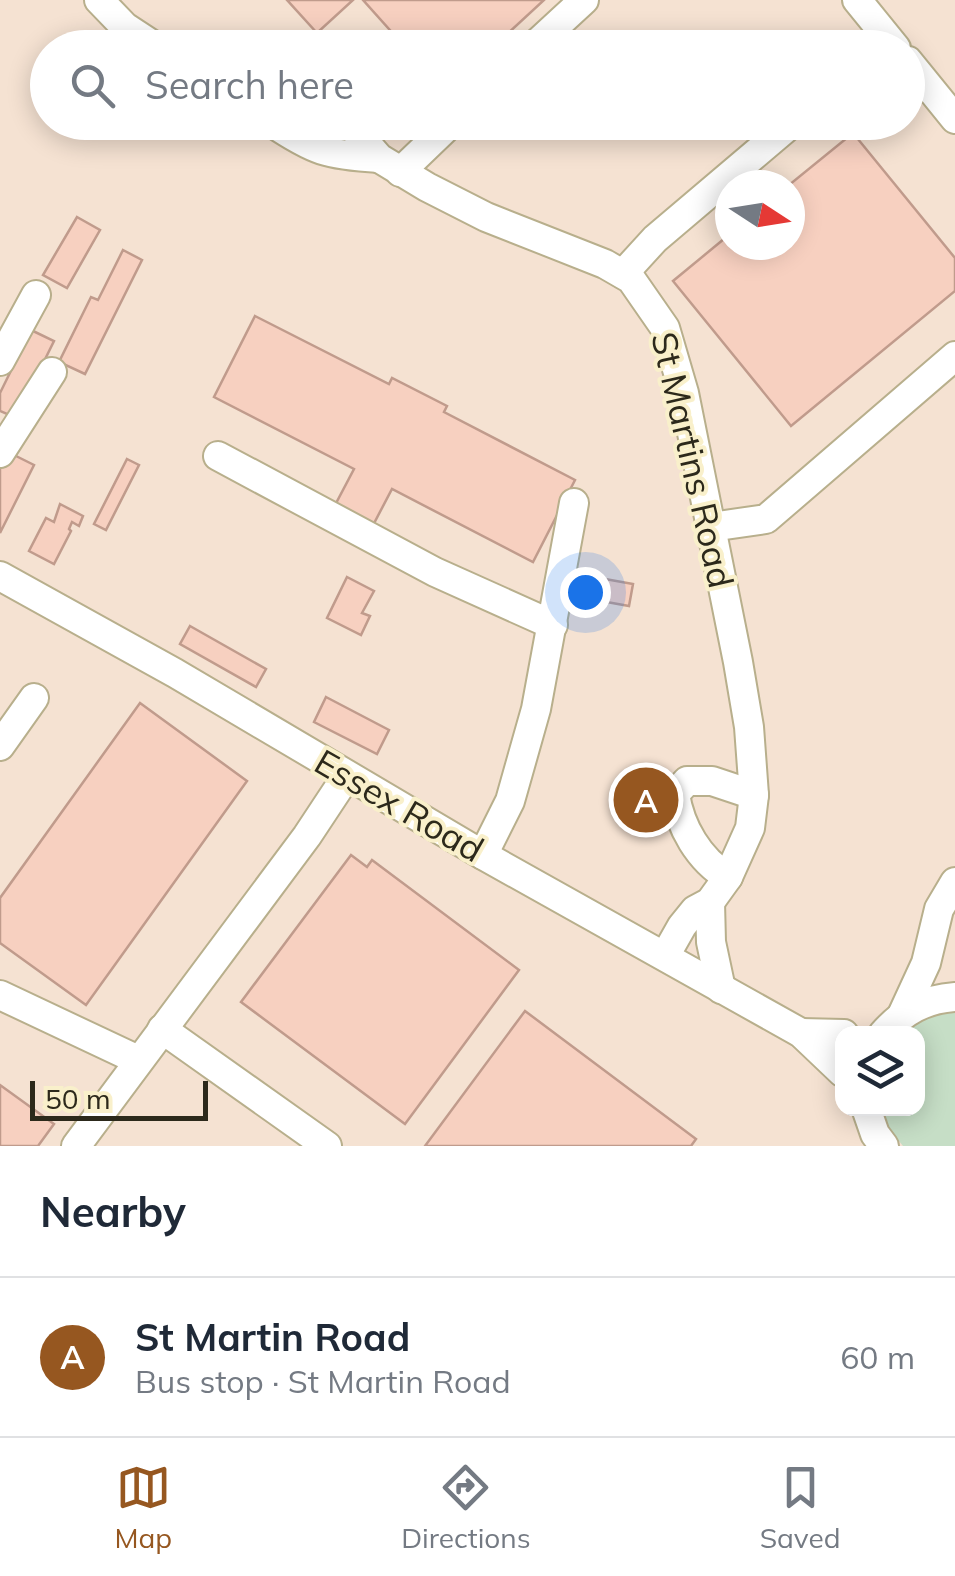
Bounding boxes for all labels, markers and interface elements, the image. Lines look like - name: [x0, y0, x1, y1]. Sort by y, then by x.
- search box: [30, 30, 925, 140]
- icon: search: [65, 58, 120, 113]
- text: Search here: [145, 61, 354, 109]
- north arrow: [715, 170, 805, 260]
- street label: St Martins Road: [642, 328, 744, 592]
- your location: [560, 567, 611, 618]
- street label: Essex Road: [307, 739, 492, 871]
- pin: A: [614, 762, 678, 838]
- map controls: [835, 1026, 925, 1116]
- button: layers: [835, 1026, 925, 1116]
- scale bar: [30, 1076, 208, 1120]
- text: 50 m: [45, 1081, 111, 1116]
- text: Nearby: [40, 1185, 186, 1238]
- text: St Martin Road: [135, 1313, 410, 1361]
- text: A: [60, 1337, 85, 1377]
- text: 60 m: [840, 1337, 915, 1377]
- text: Bus stop · St Martin Road: [135, 1361, 511, 1401]
- tab: Map: [115, 1460, 172, 1555]
- tab: Directions: [401, 1460, 531, 1555]
- tab: Saved: [760, 1460, 840, 1555]

